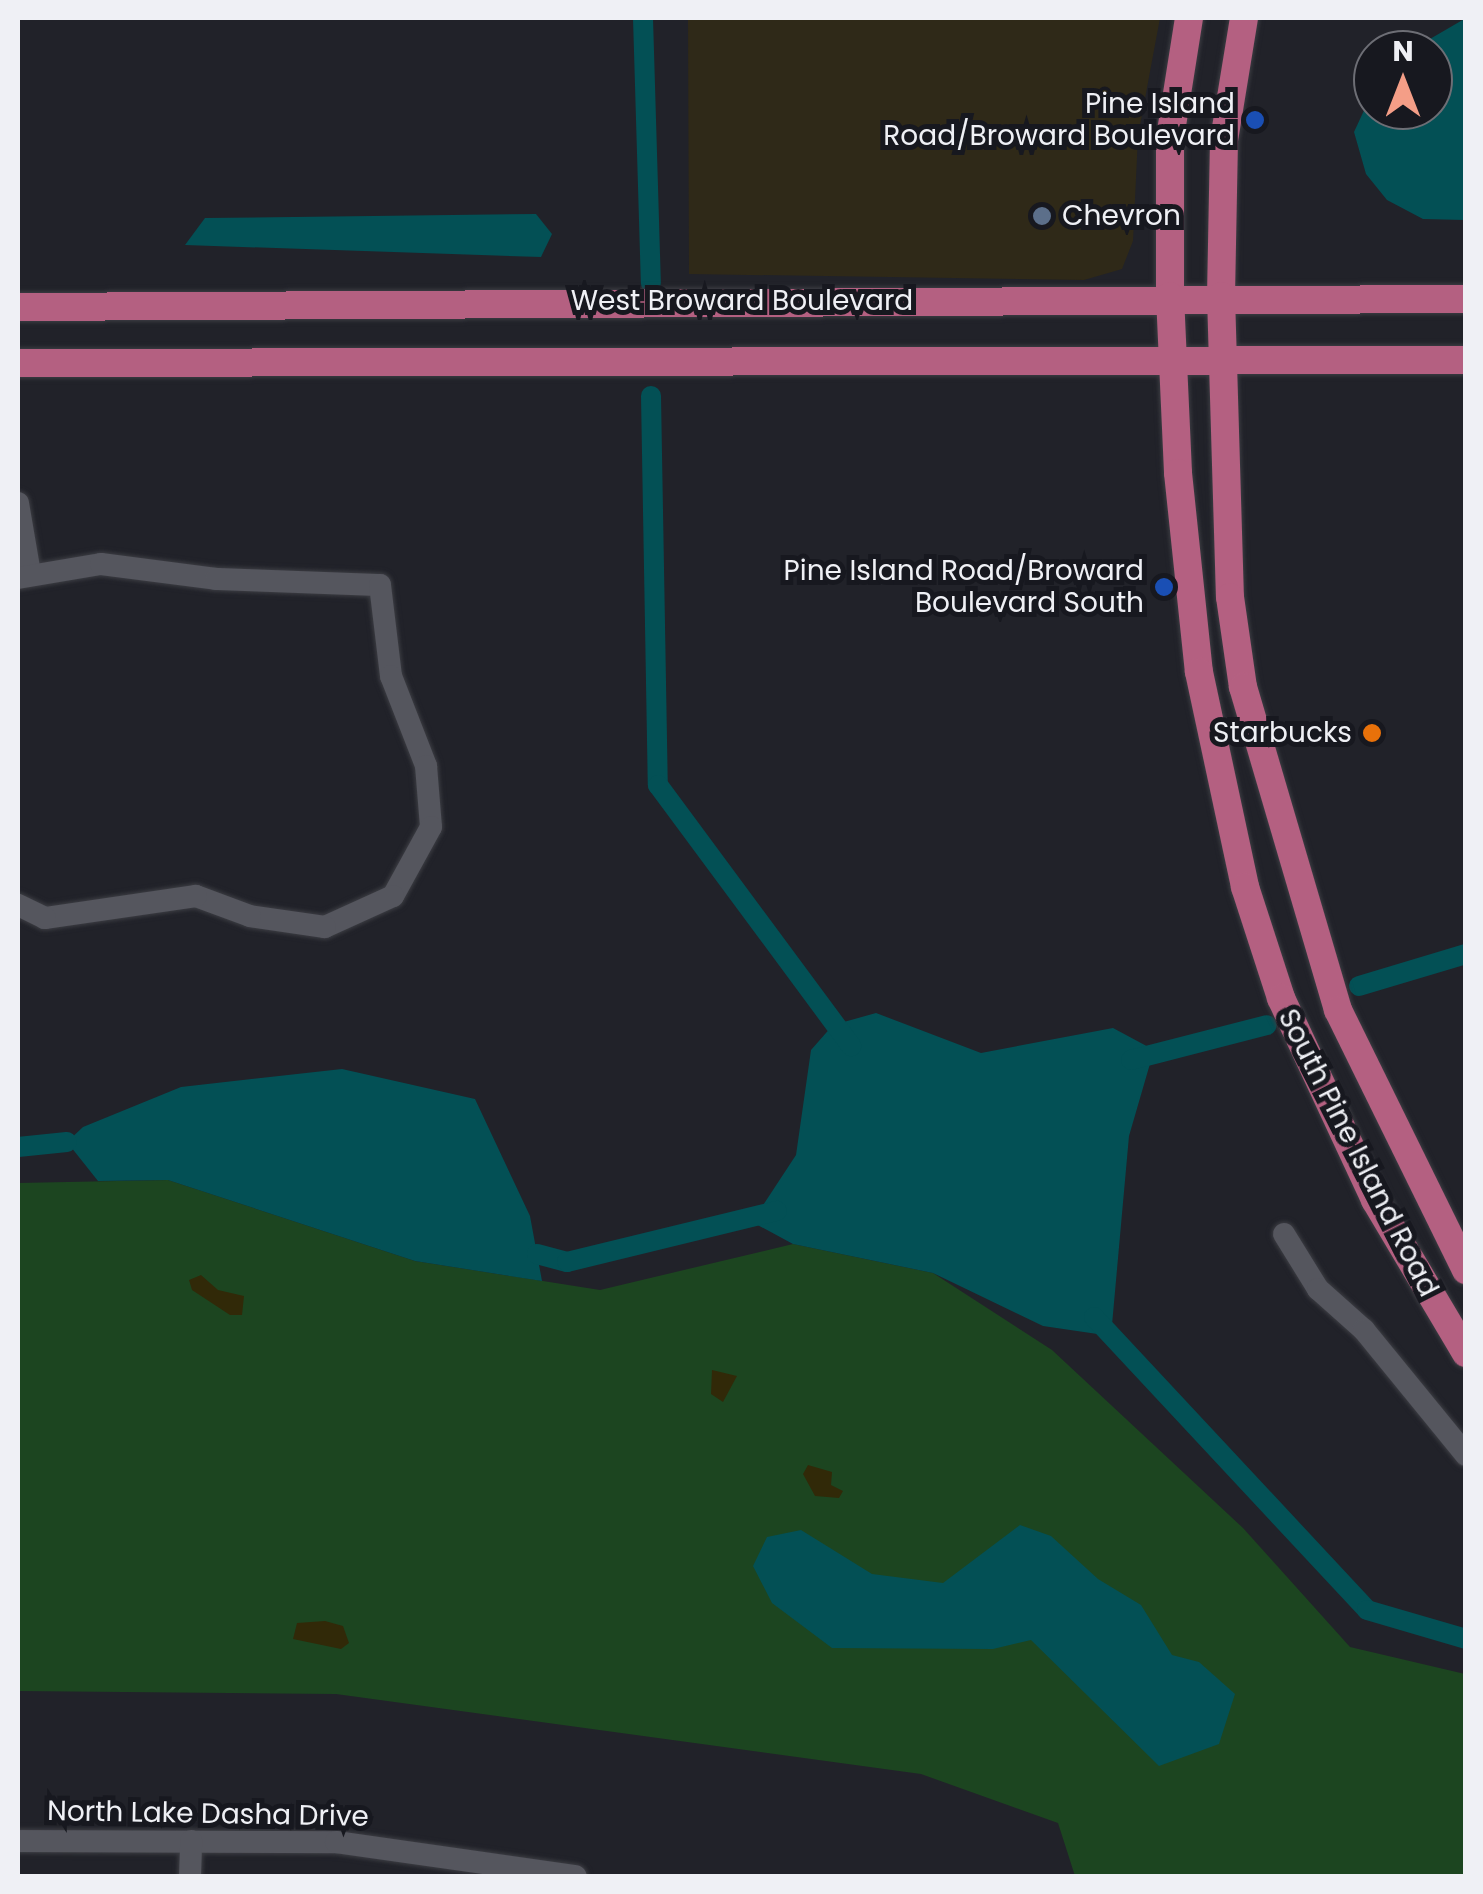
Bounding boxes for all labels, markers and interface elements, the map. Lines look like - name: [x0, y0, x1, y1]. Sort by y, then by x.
- north arrow: [1353, 30, 1453, 130]
- text: N: [1392, 32, 1414, 71]
- place label: Pine Island Road/Broward Boulevard: [883, 87, 1235, 153]
- marker: Pine Island Road/Broward Boulevard: [1244, 109, 1266, 131]
- place label: Chevron: [1062, 199, 1181, 233]
- marker: Chevron: [1031, 205, 1053, 227]
- street label: West Broward Boulevard: [571, 284, 913, 318]
- place label: Pine Island Road/Broward Boulevard South: [784, 554, 1144, 620]
- marker: Pine Island Road/Broward Boulevard South: [1153, 576, 1175, 598]
- place label: Starbucks: [1213, 716, 1352, 750]
- marker: Starbucks: [1361, 722, 1383, 744]
- street label: South Pine Island Road: [1271, 1004, 1445, 1302]
- street label: North Lake Dasha Drive: [47, 1794, 369, 1834]

